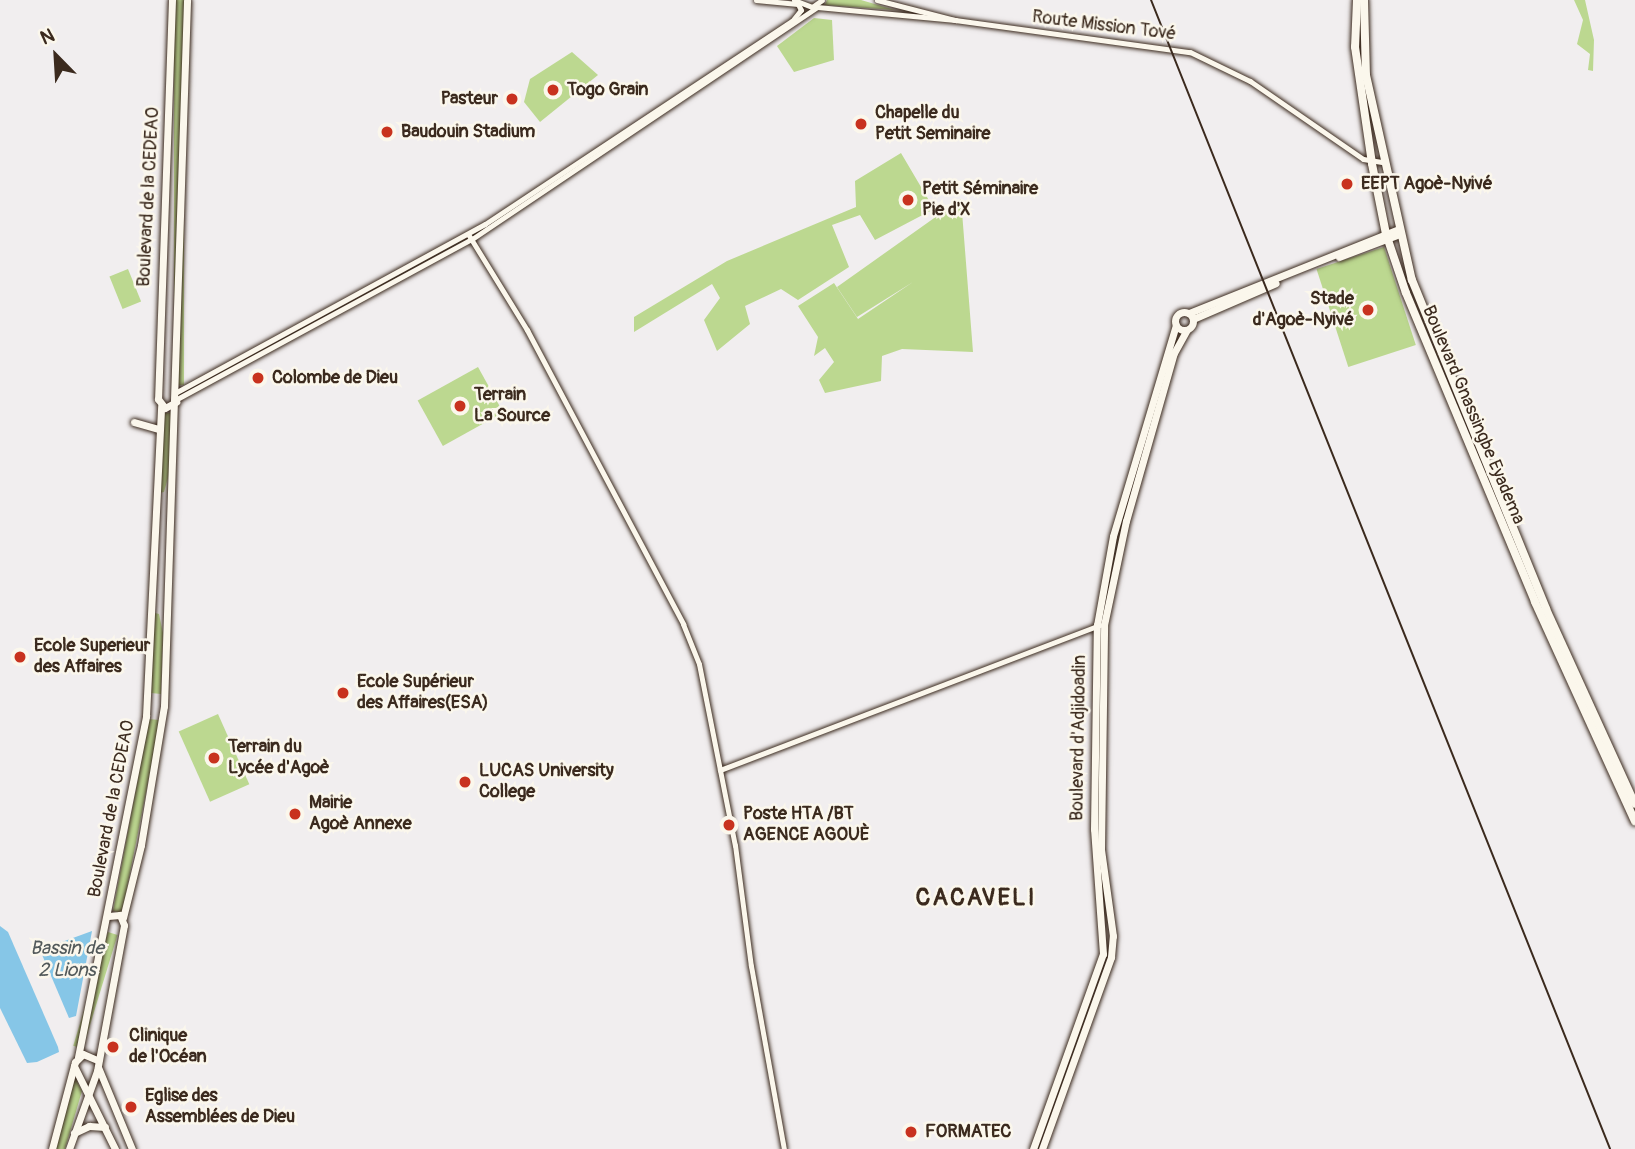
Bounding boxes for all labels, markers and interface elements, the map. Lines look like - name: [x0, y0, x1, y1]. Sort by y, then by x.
- street label: Route Mission Tové: [1031, 6, 1177, 46]
- north arrow: [21, 21, 91, 91]
- text: N: [37, 23, 58, 50]
- place label: Togo Grain: [567, 79, 648, 101]
- marker: Togo Grain: [545, 82, 561, 98]
- place label: Pasteur: [441, 88, 498, 110]
- marker: Pasteur: [504, 91, 520, 107]
- place label: Chapelle du Petit Seminaire: [875, 103, 990, 146]
- street label: Boulevard de la CEDEAO: [134, 107, 164, 287]
- marker: Chapelle du Petit Seminaire: [853, 116, 869, 132]
- place label: Baudouin Stadium: [401, 121, 535, 143]
- marker: Baudouin Stadium: [379, 124, 395, 140]
- place label: EEPT Agoè-Nyivé: [1361, 173, 1492, 195]
- marker: EEPT Agoè-Nyivé: [1339, 176, 1355, 192]
- place label: Petit Séminaire Pie d'X: [922, 179, 1038, 222]
- marker: Petit Séminaire Pie d'X: [900, 192, 916, 208]
- place label: Stade d'Agoè-Nyivé: [1253, 289, 1354, 332]
- marker: Stade d'Agoè-Nyivé: [1360, 302, 1376, 318]
- street label: Boulevard Gnassingbe Eyadema: [1417, 303, 1529, 527]
- place label: Colombe de Dieu: [272, 367, 398, 389]
- marker: Colombe de Dieu: [250, 370, 266, 386]
- place label: Terrain La Source: [474, 385, 550, 428]
- marker: Terrain La Source: [452, 398, 468, 414]
- place label: Ecole Superieur des Affaires: [34, 636, 150, 678]
- marker: Ecole Superieur des Affaires: [12, 649, 28, 665]
- street label: Boulevard d'Adjidoadin: [1067, 655, 1091, 821]
- place label: Ecole Supérieur des Affaires(ESA): [357, 672, 488, 714]
- marker: Ecole Supérieur des Affaires(ESA): [335, 685, 351, 701]
- street label: Boulevard de la CEDEAO: [84, 719, 140, 899]
- place label: Terrain du Lycée d'Agoè: [228, 737, 330, 780]
- marker: Terrain du Lycée d'Agoè: [206, 750, 222, 766]
- place label: LUCAS University College: [479, 761, 614, 804]
- marker: LUCAS University College: [457, 774, 473, 790]
- place label: Mairie Agoè Annexe: [309, 793, 412, 836]
- place label: Poste HTA /BT AGENCE AGOUÈ: [743, 804, 870, 846]
- marker: Mairie Agoè Annexe: [287, 806, 303, 822]
- marker: Poste HTA /BT AGENCE AGOUÈ: [721, 817, 737, 833]
- district label: CACAVELI: [917, 884, 1035, 912]
- water label: Bassin de 2 Lions: [30, 938, 104, 982]
- place label: Clinique de l'Océan: [129, 1026, 207, 1068]
- marker: Clinique de l'Océan: [103, 1037, 123, 1057]
- place label: Eglise des Assemblées de Dieu: [145, 1086, 295, 1128]
- marker: Eglise des Assemblées de Dieu: [123, 1099, 139, 1115]
- place label: FORMATEC: [925, 1121, 1011, 1143]
- marker: FORMATEC: [903, 1124, 919, 1140]

